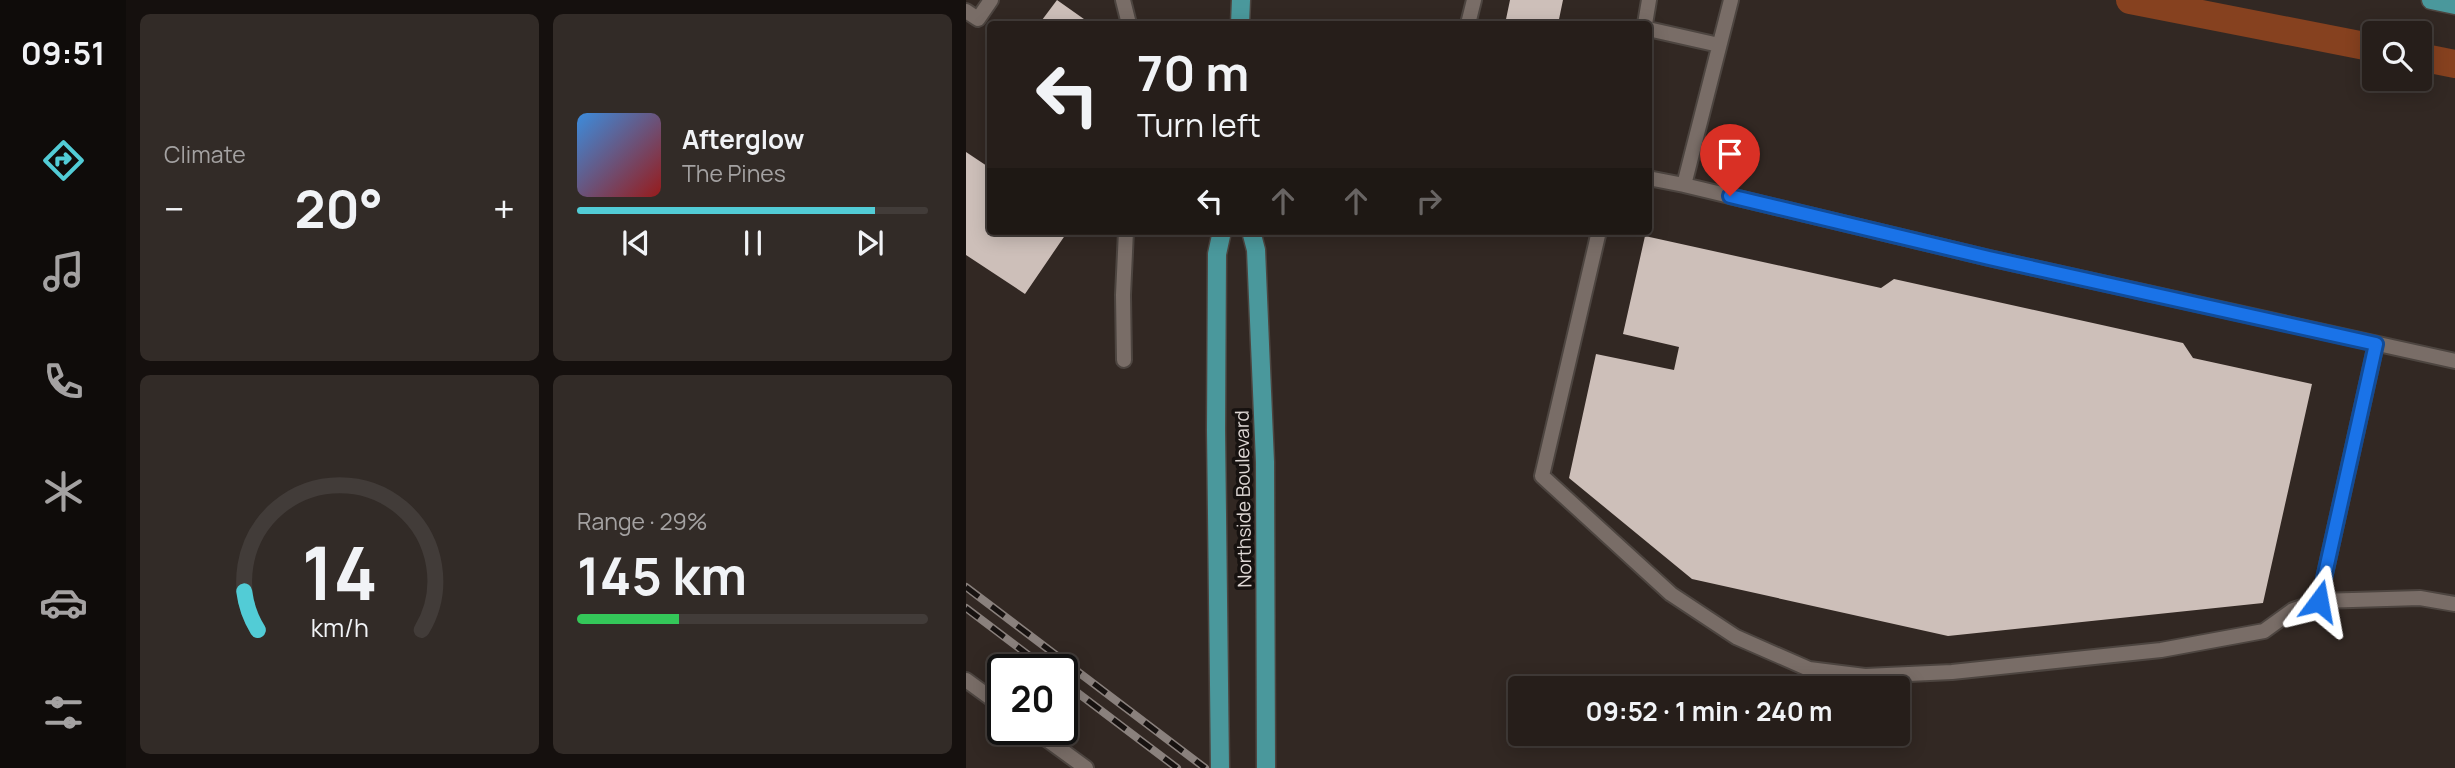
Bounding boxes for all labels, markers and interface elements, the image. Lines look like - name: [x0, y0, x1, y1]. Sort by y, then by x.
- map controls: [2362, 21, 2432, 91]
- button: search: [2362, 21, 2432, 91]
- text: 09:51: [21, 31, 105, 75]
- text: 70 m: [1137, 39, 1249, 106]
- icon: left: [1022, 49, 1113, 140]
- text: Turn left: [1137, 103, 1261, 147]
- text: Afterglow: [682, 121, 804, 157]
- pin: [1700, 124, 1760, 196]
- icon: arrive: [1711, 135, 1749, 173]
- icon: directions: [39, 136, 88, 185]
- text: Climate: [164, 138, 246, 170]
- text: The Pines: [682, 157, 786, 189]
- text: 20°: [295, 173, 383, 244]
- text: −: [164, 182, 185, 234]
- text: +: [493, 182, 515, 234]
- icon: left: [1191, 182, 1229, 220]
- icon: ahead: [1264, 182, 1302, 220]
- icon: ahead: [1337, 182, 1375, 220]
- icon: right: [1410, 182, 1448, 220]
- icon: previous: [617, 224, 655, 262]
- icon: pause: [734, 224, 772, 262]
- icon: next: [851, 224, 889, 262]
- icon: music: [39, 247, 88, 296]
- icon: phone: [39, 357, 88, 406]
- street label: Northside Boulevard: [1228, 410, 1258, 588]
- icon: climate: [39, 467, 88, 516]
- text: Range · 29%: [577, 505, 708, 537]
- text: 14: [301, 523, 378, 623]
- text: 145 km: [577, 540, 747, 611]
- position arrow: [2282, 564, 2356, 638]
- icon: car: [39, 578, 88, 627]
- text: km/h: [310, 610, 369, 645]
- speed limit sign: 20: [987, 654, 1078, 745]
- icon: filters: [39, 688, 88, 737]
- text: 09:52 · 1 min · 240 m: [1586, 693, 1832, 729]

